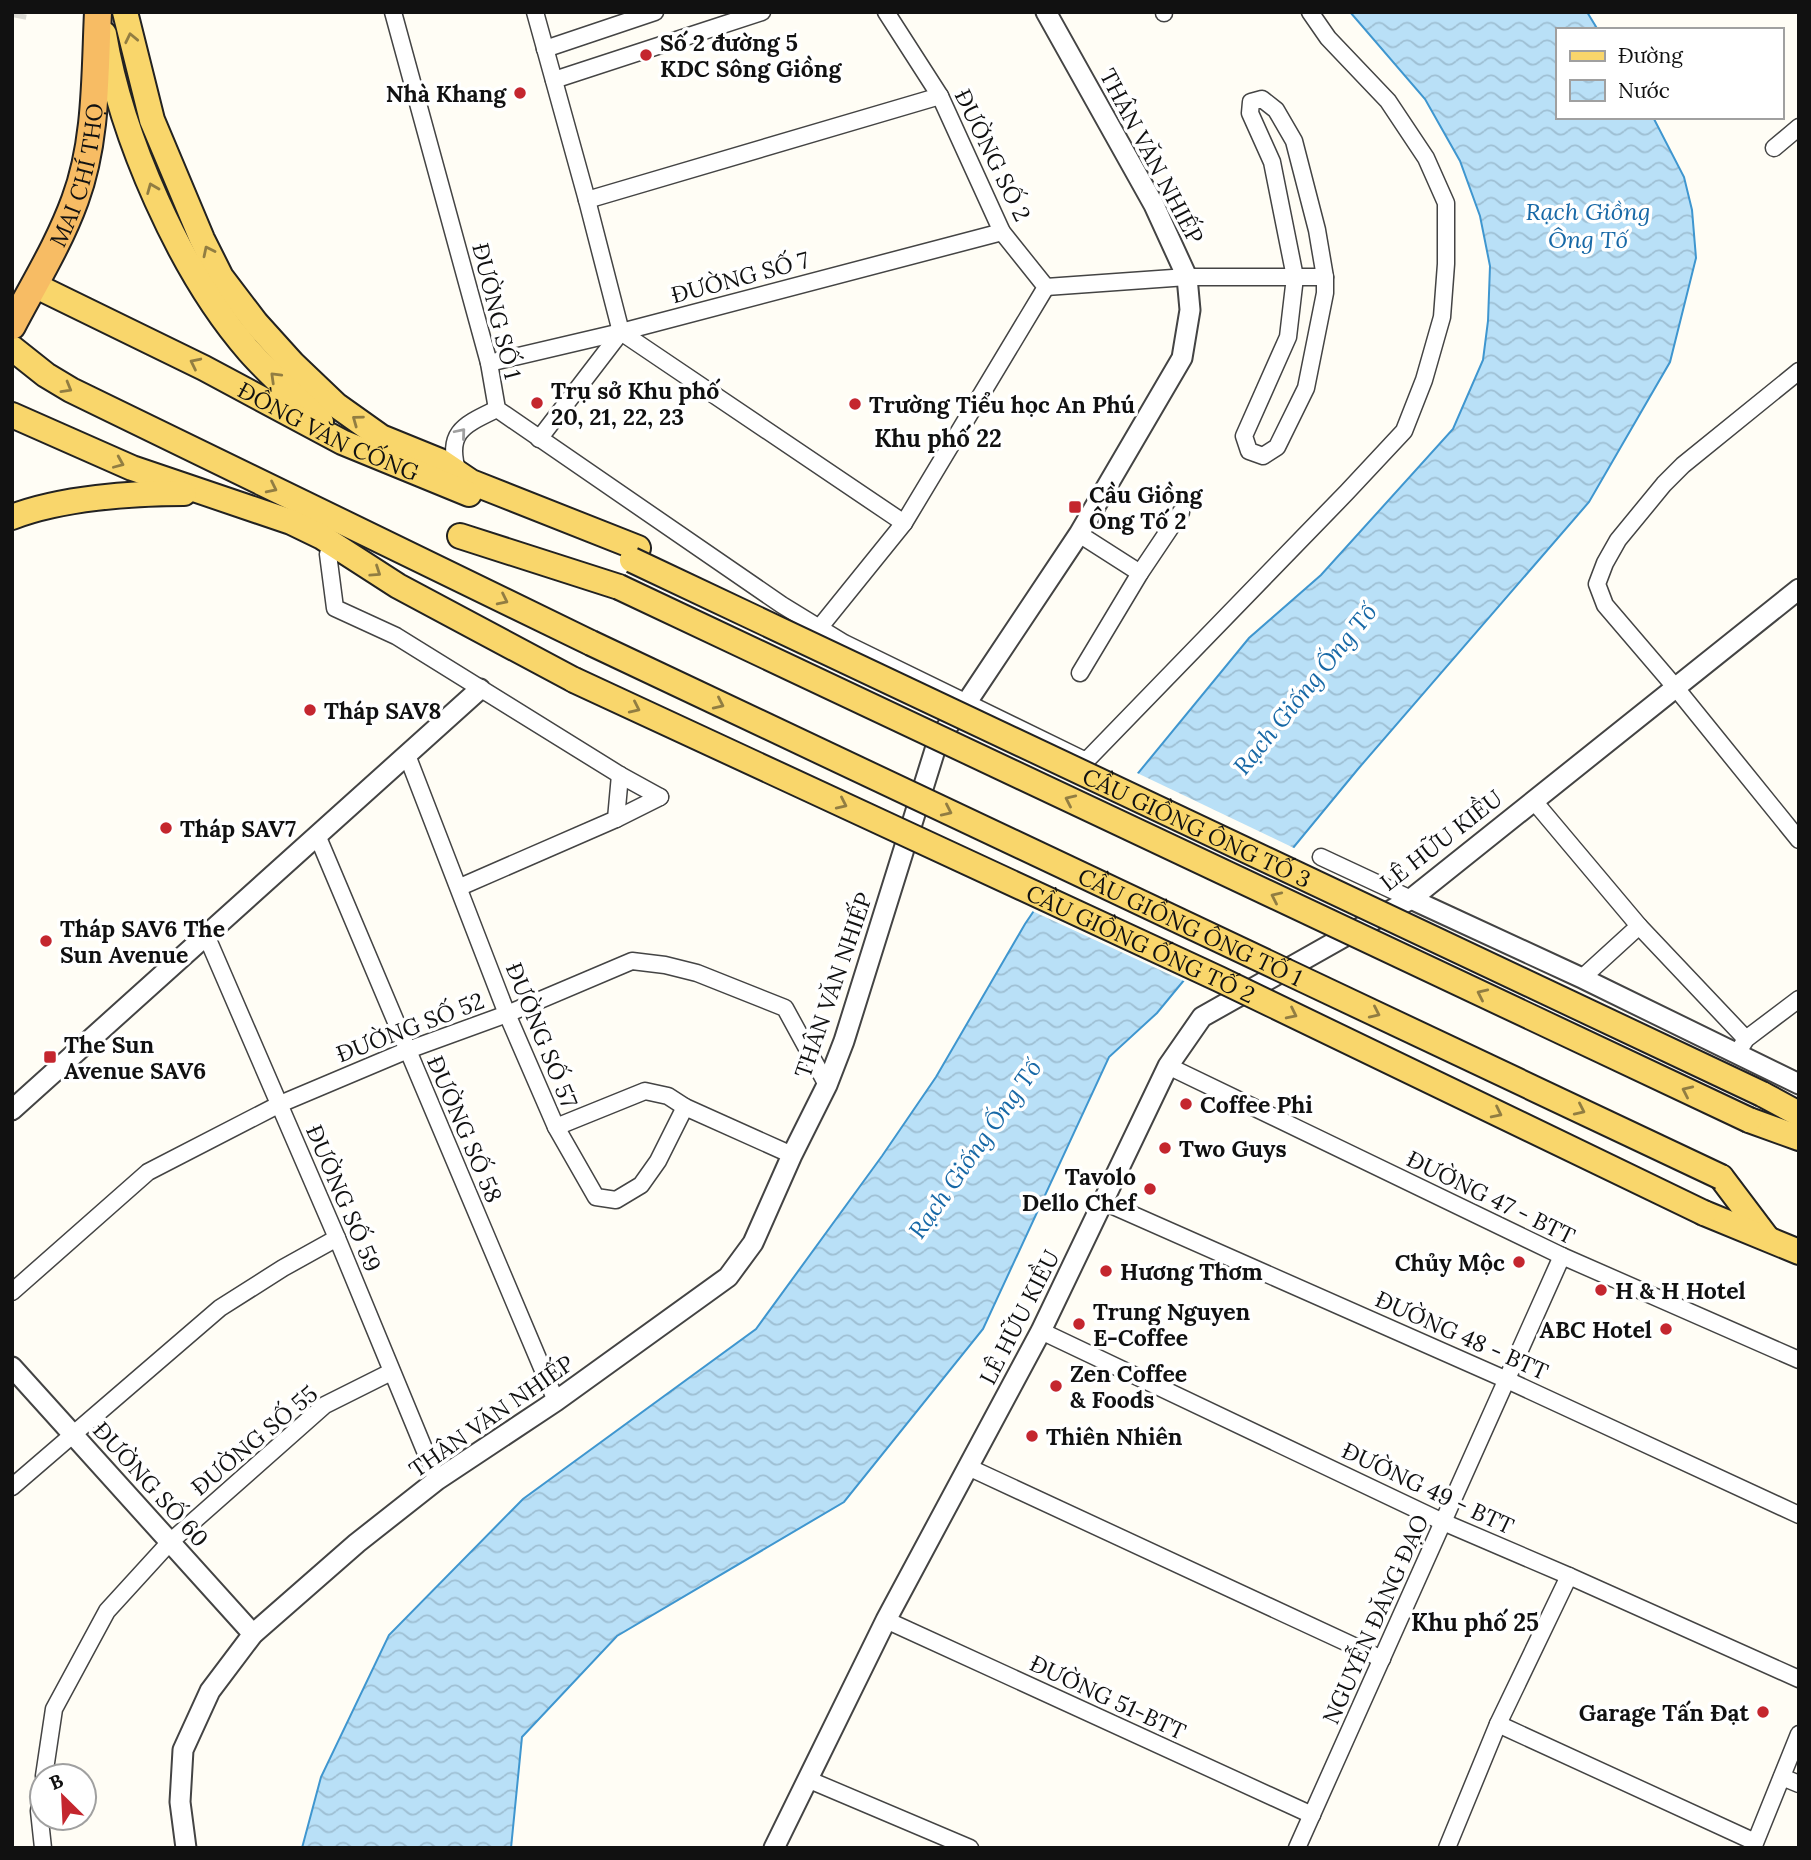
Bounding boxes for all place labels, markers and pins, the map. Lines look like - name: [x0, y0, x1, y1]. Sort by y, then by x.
- place label: Số 2 đường 5 KDC Sông Giồng: [660, 28, 842, 83]
- marker: Số 2 đường 5 KDC Sông Giồng: [638, 47, 654, 63]
- place label: Nhà Khang: [386, 79, 507, 108]
- marker: Nhà Khang: [512, 85, 528, 101]
- place label: Trụ sở Khu phố 20, 21, 22, 23: [551, 376, 720, 431]
- place label: Trường Tiểu học An Phú: [869, 390, 1135, 419]
- marker: Trụ sở Khu phố 20, 21, 22, 23: [529, 395, 545, 411]
- marker: Trường Tiểu học An Phú: [847, 396, 863, 412]
- place label: Cầu Giồng Ông Tố 2: [1089, 480, 1204, 535]
- marker: Cầu Giồng Ông Tố 2: [1067, 499, 1083, 515]
- place label: Tháp SAV8: [324, 696, 441, 725]
- marker: Tháp SAV8: [302, 702, 318, 718]
- place label: Tháp SAV7: [180, 814, 296, 843]
- marker: Tháp SAV7: [158, 820, 174, 836]
- place label: Tháp SAV6 The Sun Avenue: [60, 914, 225, 969]
- marker: Tháp SAV6 The Sun Avenue: [38, 933, 54, 949]
- place label: The Sun Avenue SAV6: [64, 1030, 206, 1085]
- marker: The Sun Avenue SAV6: [42, 1049, 58, 1065]
- place label: Coffee Phi: [1200, 1090, 1313, 1119]
- marker: Coffee Phi: [1178, 1096, 1194, 1112]
- place label: Two Guys: [1179, 1134, 1287, 1163]
- marker: Two Guys: [1157, 1140, 1173, 1156]
- place label: Tavolo Dello Chef: [1022, 1162, 1138, 1217]
- marker: Tavolo Dello Chef: [1142, 1181, 1158, 1197]
- place label: Chủy Mộc: [1395, 1248, 1505, 1277]
- marker: Chủy Mộc: [1511, 1254, 1527, 1270]
- place label: Hương Thơm: [1120, 1257, 1263, 1286]
- marker: Hương Thơm: [1098, 1263, 1114, 1279]
- place label: H & H Hotel: [1615, 1276, 1746, 1305]
- marker: H & H Hotel: [1593, 1282, 1609, 1298]
- place label: Trung Nguyen E-Coffee: [1093, 1297, 1251, 1352]
- place label: ABC Hotel: [1540, 1315, 1652, 1344]
- marker: Trung Nguyen E-Coffee: [1071, 1316, 1087, 1332]
- marker: ABC Hotel: [1658, 1321, 1674, 1337]
- place label: Zen Coffee & Foods: [1070, 1359, 1187, 1414]
- marker: Zen Coffee & Foods: [1048, 1378, 1064, 1394]
- place label: Thiên Nhiên: [1046, 1422, 1183, 1451]
- marker: Thiên Nhiên: [1024, 1428, 1040, 1444]
- place label: Garage Tấn Đạt: [1579, 1698, 1749, 1727]
- marker: Garage Tấn Đạt: [1755, 1704, 1771, 1720]

